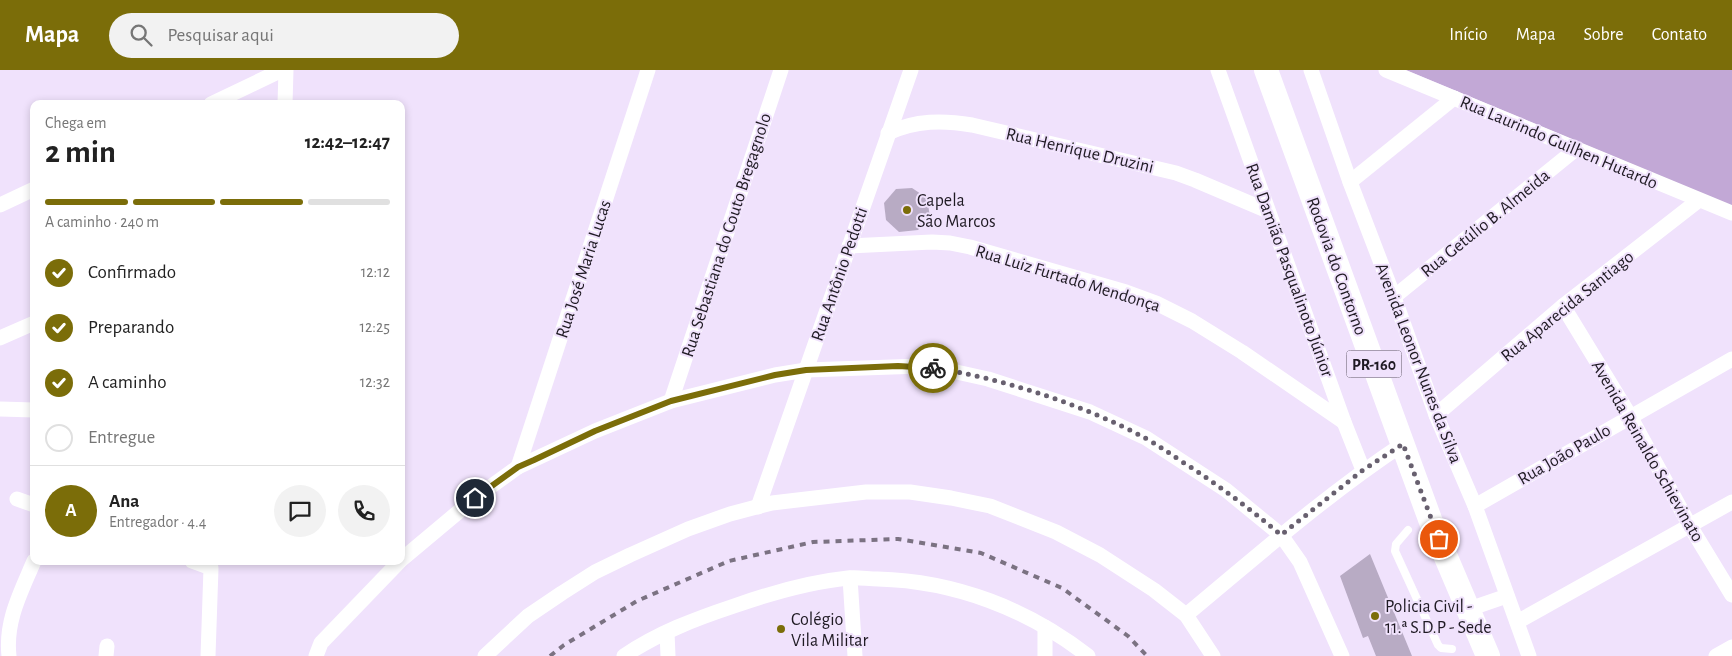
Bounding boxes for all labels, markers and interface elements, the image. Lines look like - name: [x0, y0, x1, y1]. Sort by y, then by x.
- search box: [109, 13, 459, 58]
- icon: search: [127, 21, 155, 49]
- text: Mapa: [25, 23, 79, 47]
- text: Pesquisar aqui: [167, 26, 274, 45]
- text: Início: [1449, 26, 1488, 44]
- text: Mapa: [1516, 26, 1556, 44]
- text: Sobre: [1584, 26, 1624, 44]
- text: Contato: [1652, 26, 1707, 44]
- street label: Rua Laurindo Guilhen Hutardo: [1457, 93, 1660, 193]
- street label: Rua Sebastiana do Couto Bregagnolo: [679, 111, 775, 360]
- text: Chega em: [45, 115, 107, 131]
- street label: Rua Henrique Druzini: [1004, 125, 1156, 177]
- text: 12:42–12:47: [305, 133, 390, 152]
- text: 2 min: [45, 136, 116, 168]
- street label: Rua Damião Pasqualinoto Júnior: [1242, 161, 1336, 380]
- street label: Rua Getúlio B. Almeida: [1418, 166, 1553, 281]
- place label: Capela São Marcos: [917, 192, 996, 231]
- street label: Rodovia do Contorno: [1303, 195, 1369, 338]
- street label: Rua José Maria Lucas: [553, 198, 615, 341]
- marker: Capela São Marcos: [901, 204, 913, 216]
- street label: Rua Antônio Pedotti: [809, 205, 871, 344]
- text: A caminho · 240 m: [45, 214, 159, 230]
- street label: Rua Luiz Furtado Mendonça: [973, 242, 1162, 316]
- street label: Rua Aparecida Santiago: [1498, 248, 1638, 366]
- icon: check: [45, 259, 73, 287]
- street label: Avenida Leonor Nunes da Silva: [1372, 261, 1465, 466]
- text: Confirmado: [88, 263, 176, 282]
- text: 12:12: [361, 264, 390, 280]
- icon: check: [45, 314, 73, 342]
- text: Preparando: [88, 318, 174, 337]
- text: 12:25: [360, 319, 390, 335]
- courier: [908, 343, 958, 393]
- road number: PR-160: [1346, 350, 1402, 378]
- icon: bike: [919, 354, 947, 382]
- street label: Avenida Reinaldo Schievinato: [1588, 358, 1707, 545]
- icon: check: [45, 369, 73, 397]
- text: A caminho: [88, 373, 167, 392]
- text: 12:32: [360, 374, 390, 390]
- street label: Rua João Paulo: [1515, 421, 1614, 489]
- text: Entregue: [88, 428, 155, 447]
- pin: [454, 477, 496, 519]
- icon: home: [461, 484, 489, 512]
- button: chat: [274, 485, 326, 537]
- button: phone: [338, 485, 390, 537]
- text: Ana: [109, 492, 139, 511]
- text: A: [65, 501, 77, 520]
- text: Entregador · 4.4: [109, 514, 206, 530]
- pin: [1418, 518, 1460, 560]
- icon: bag: [1425, 525, 1453, 553]
- place label: Policia Civil - 11.ª S.D.P - Sede: [1385, 598, 1492, 637]
- marker: Policia Civil - 11.ª S.D.P - Sede: [1369, 610, 1381, 622]
- place label: Colégio Vila Militar: [791, 611, 868, 650]
- marker: Colégio Vila Militar: [775, 623, 787, 635]

